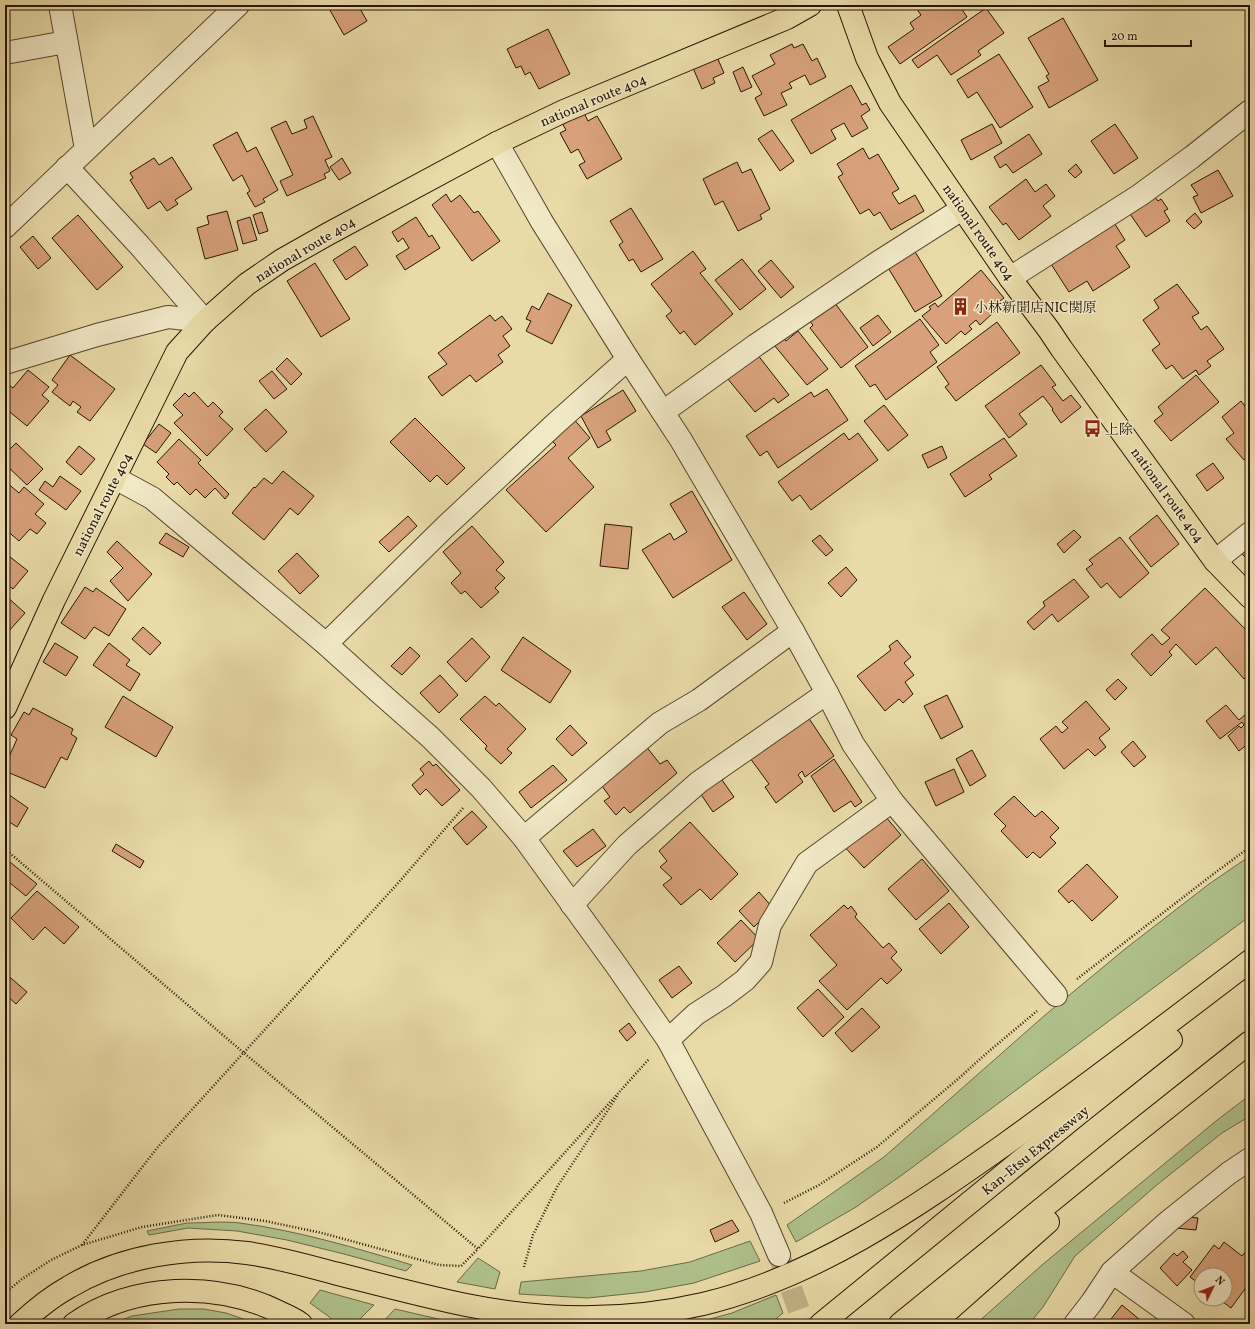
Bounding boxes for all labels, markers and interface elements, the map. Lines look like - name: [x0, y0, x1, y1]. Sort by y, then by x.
- scale bar: [1105, 22, 1191, 48]
- text: 20 m: [1111, 29, 1138, 45]
- street label: national route 404: [537, 70, 650, 132]
- street label: national route 404: [937, 181, 1018, 285]
- street label: national route 404: [252, 213, 359, 288]
- building icon: 小林新聞店NIC関原: [951, 297, 971, 317]
- place label: 小林新聞店NIC関原: [974, 299, 1097, 318]
- bus stop icon: 上除: [1082, 419, 1102, 439]
- place label: 上除: [1105, 421, 1133, 440]
- street label: national route 404: [1126, 444, 1208, 548]
- street label: national route 404: [69, 450, 138, 560]
- street label: Kan-Etsu Expressway: [978, 1102, 1094, 1200]
- north arrow: [1193, 1267, 1233, 1307]
- text: N: [1211, 1273, 1227, 1289]

